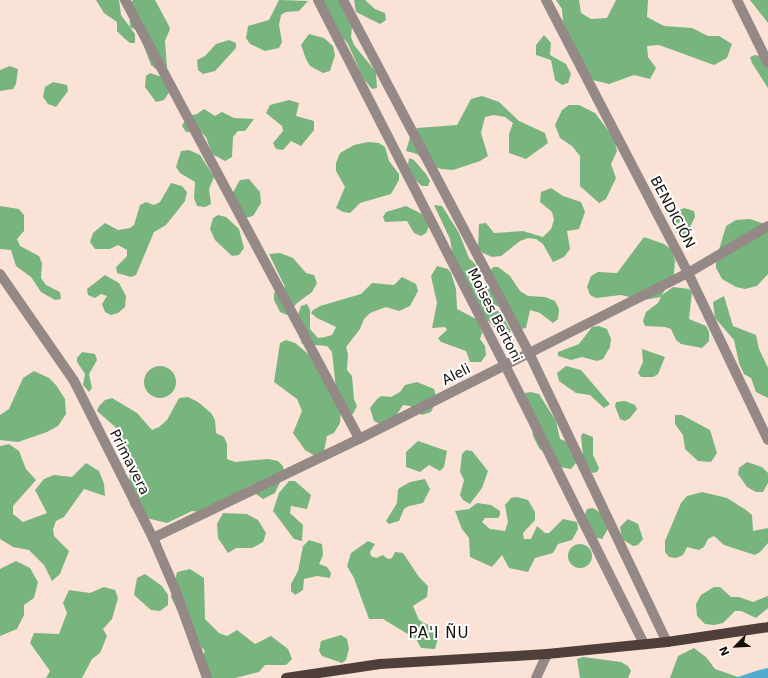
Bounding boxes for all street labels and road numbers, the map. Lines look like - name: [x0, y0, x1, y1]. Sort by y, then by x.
- street label: BENDICIÓN: [647, 173, 699, 251]
- street label: Moises Bertoni: [464, 265, 526, 365]
- street label: Aleli: [439, 360, 473, 388]
- street label: Primavera: [106, 426, 154, 498]

